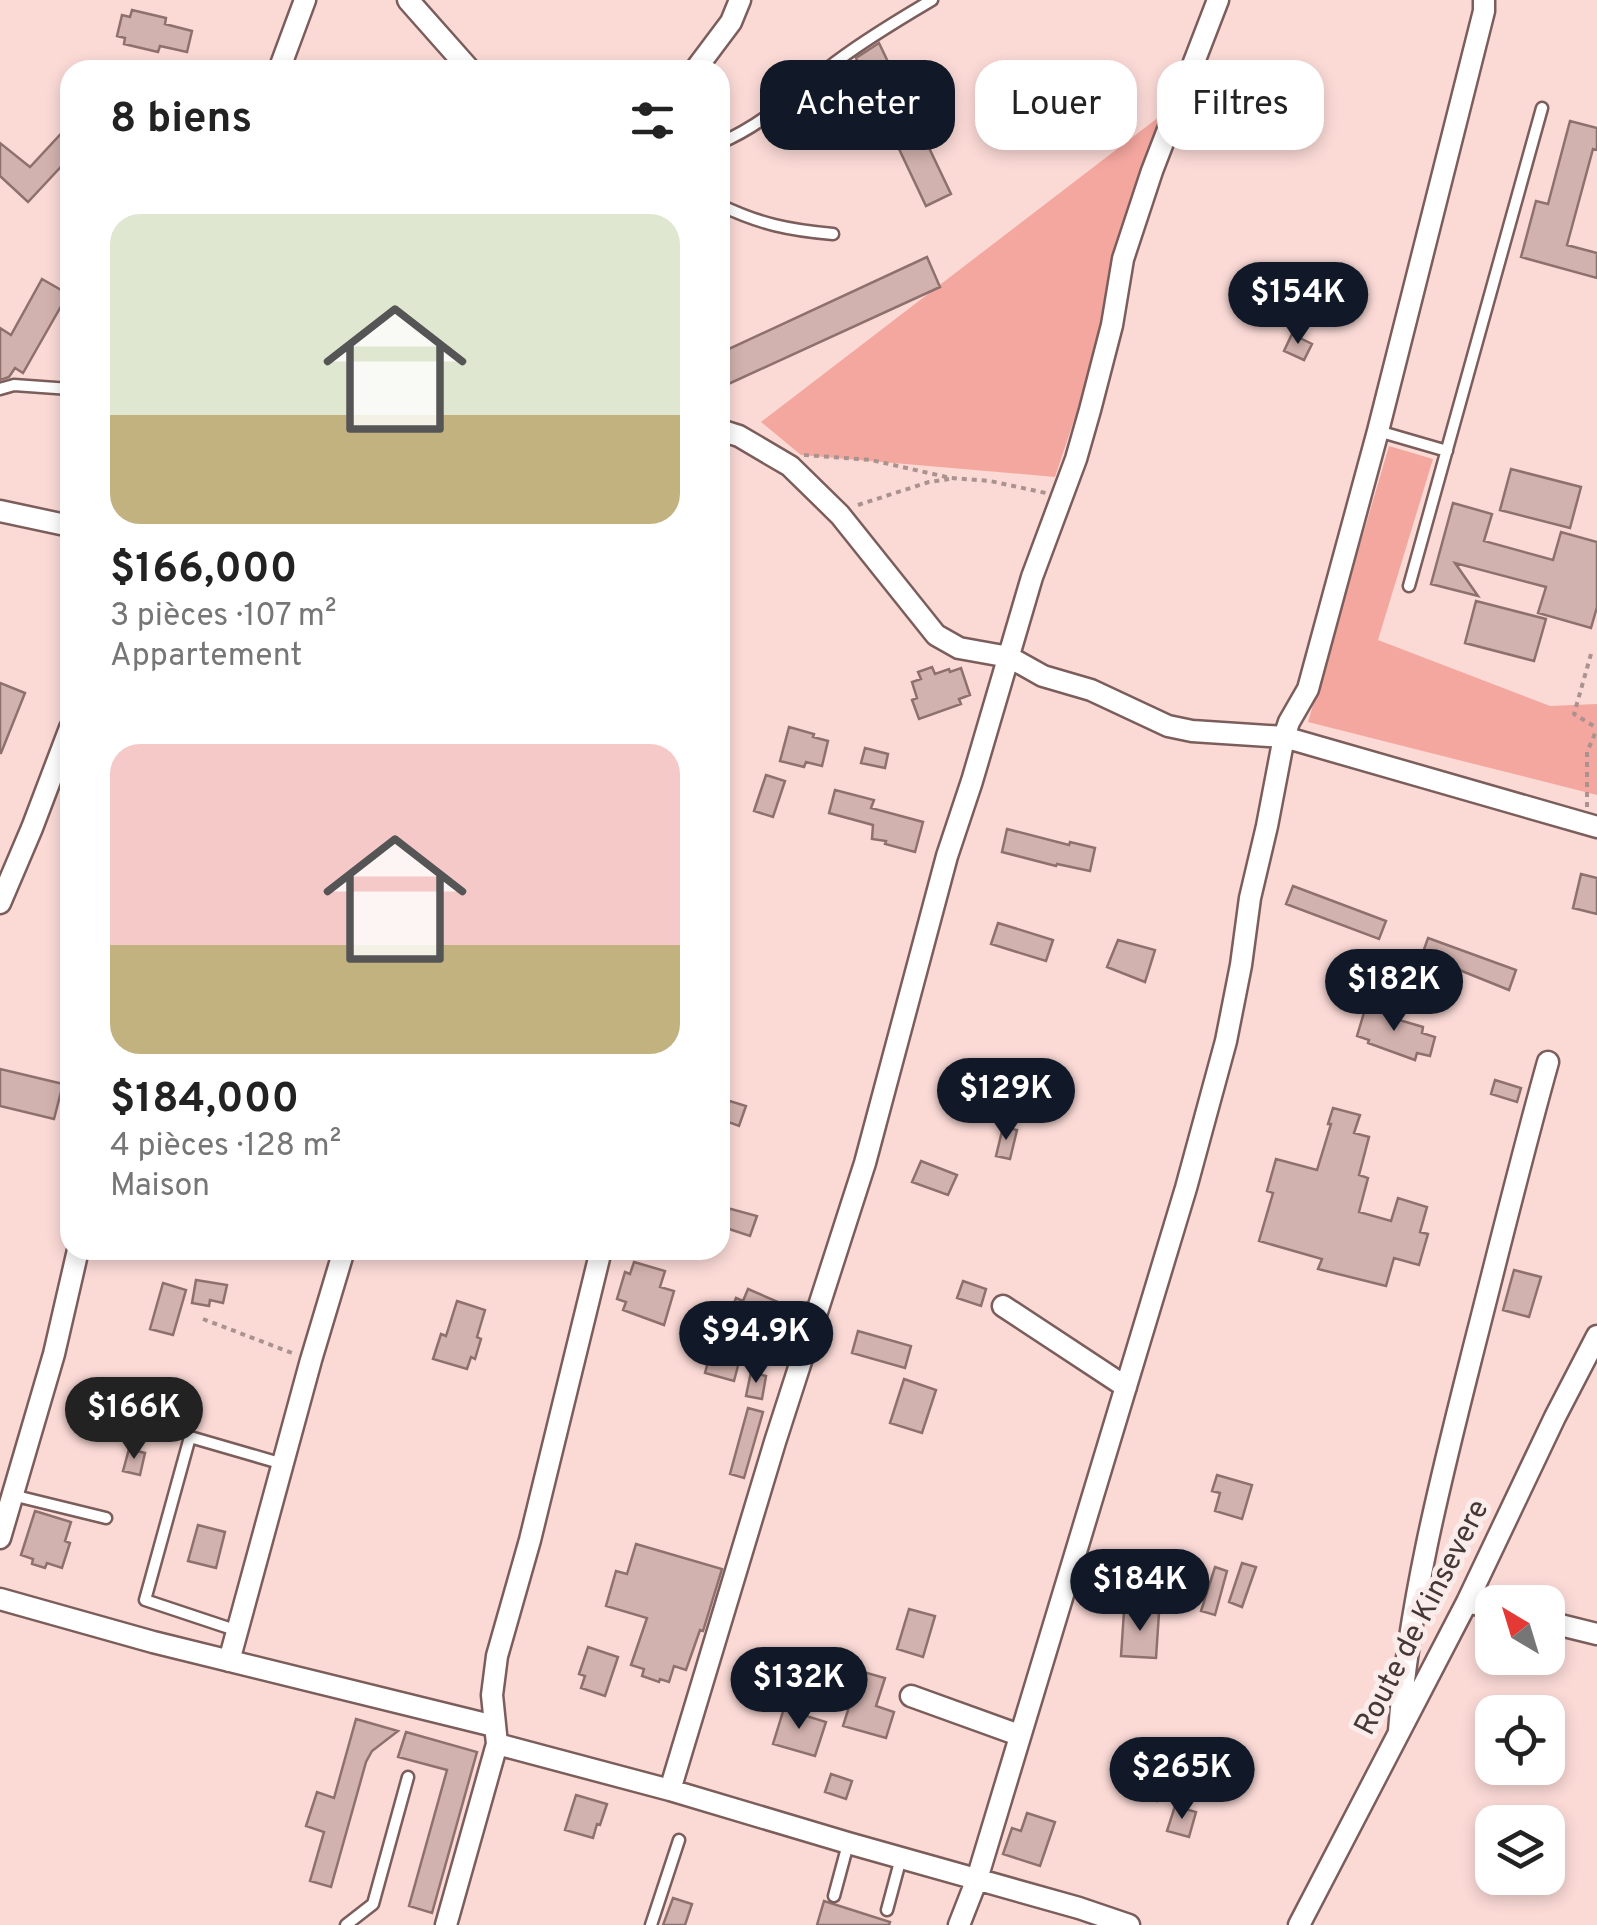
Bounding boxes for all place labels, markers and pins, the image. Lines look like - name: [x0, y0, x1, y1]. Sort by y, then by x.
- pin: $154K: [1228, 262, 1368, 347]
- pin: $182K: [1324, 949, 1464, 1034]
- pin: $129K: [936, 1058, 1076, 1143]
- pin: $94.9K: [675, 1301, 837, 1386]
- pin: $166K: [64, 1377, 204, 1462]
- pin: $184K: [1070, 1549, 1210, 1634]
- pin: $132K: [729, 1647, 869, 1732]
- pin: $265K: [1112, 1737, 1252, 1822]

